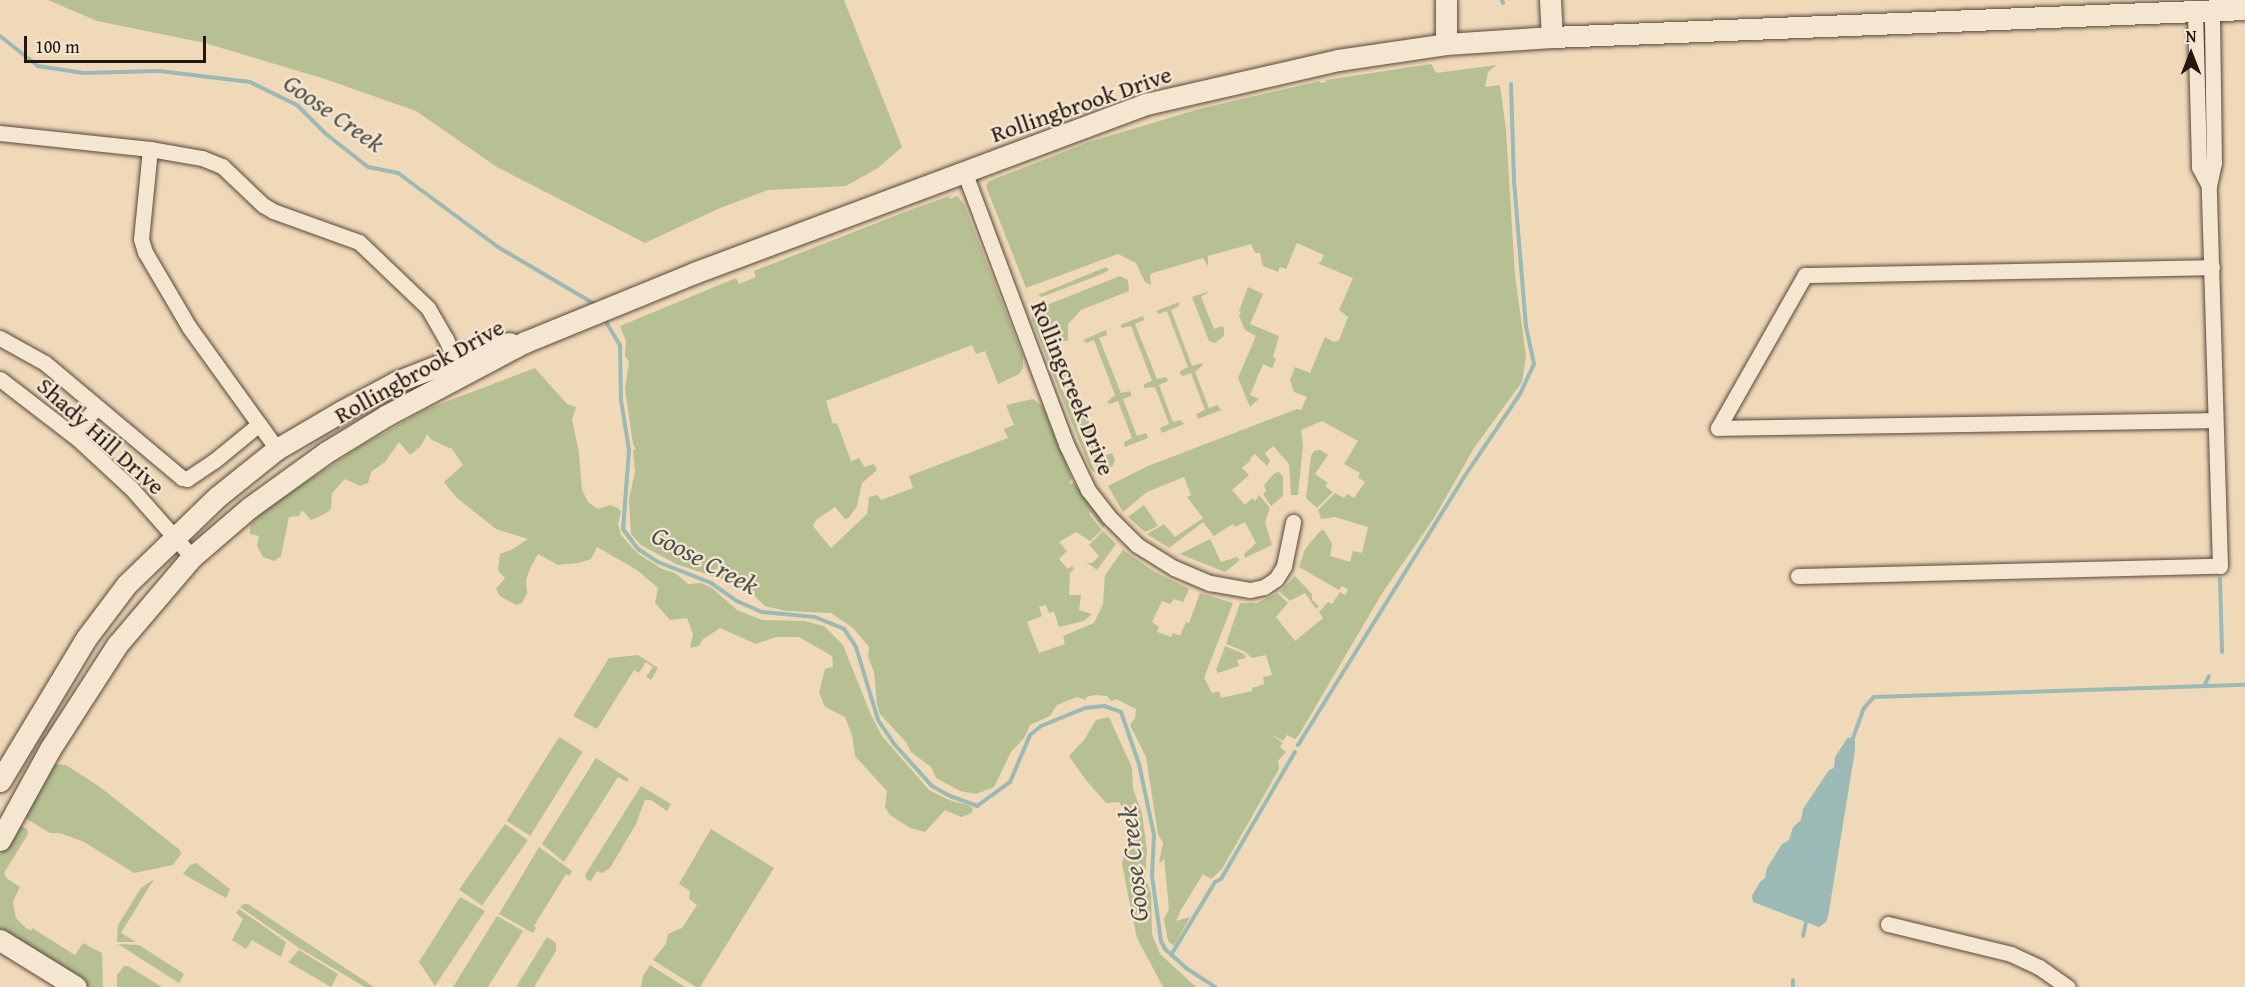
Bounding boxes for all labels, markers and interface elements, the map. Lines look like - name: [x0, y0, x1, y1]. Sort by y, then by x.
- scale bar: [27, 24, 208, 62]
- north arrow: [2161, 24, 2221, 84]
- text: N: [2186, 24, 2196, 48]
- text: 100 m: [35, 33, 80, 60]
- street label: Rollingbrook Drive: [987, 60, 1175, 148]
- water label: Goose Creek: [278, 67, 390, 159]
- street label: Rollingcreek Drive: [1025, 297, 1121, 479]
- street label: Rollingbrook Drive: [329, 312, 509, 430]
- street label: Shady Hill Drive: [31, 371, 171, 501]
- water label: Goose Creek: [647, 519, 763, 601]
- water label: Goose Creek: [1111, 805, 1155, 923]

